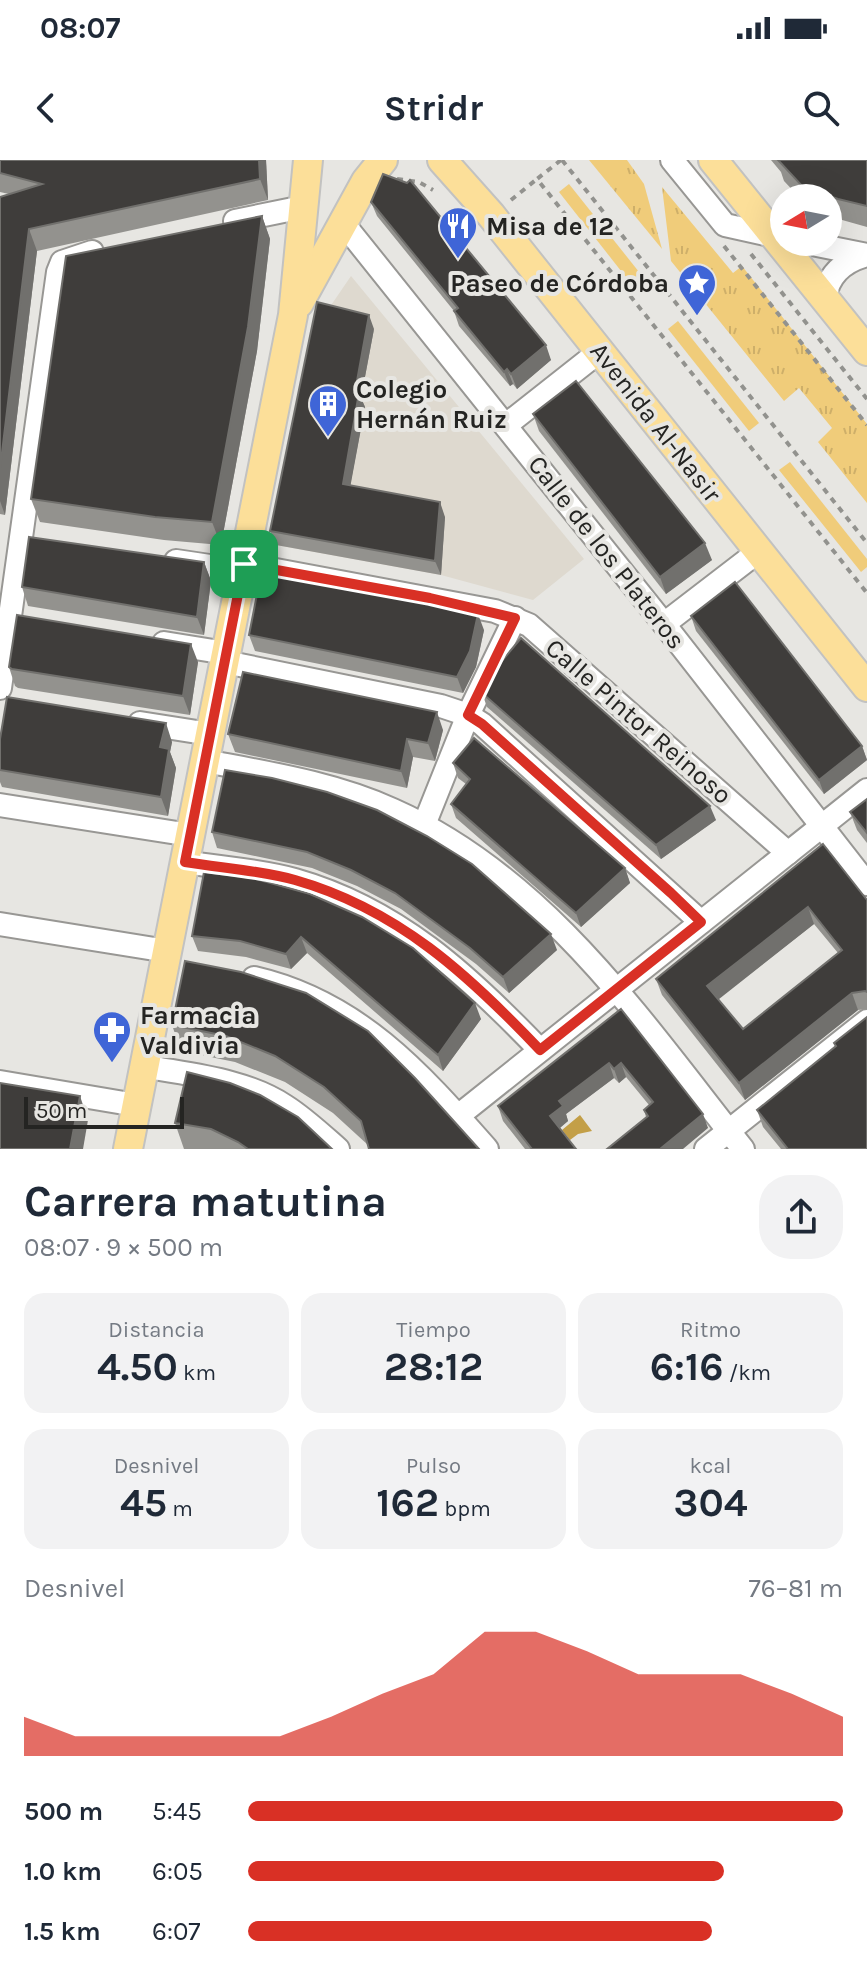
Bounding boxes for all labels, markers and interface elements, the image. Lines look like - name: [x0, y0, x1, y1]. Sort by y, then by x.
- text: 08:07: [40, 10, 120, 46]
- icon: back: [24, 86, 68, 130]
- icon: search: [799, 86, 843, 130]
- text: Stridr: [384, 87, 483, 129]
- north arrow: [770, 184, 842, 256]
- map controls: [770, 184, 842, 256]
- restaurant icon: Misa de 12: [437, 205, 479, 260]
- place label: Misa de 12: [486, 211, 614, 242]
- place icon: Paseo de Córdoba: [676, 262, 718, 317]
- place label: Paseo de Córdoba: [450, 268, 669, 299]
- street label: Avenida Al-Nasir: [584, 336, 728, 509]
- place label: Colegio Hernán Ruiz: [356, 374, 507, 435]
- building icon: Colegio Hernán Ruiz: [307, 383, 349, 438]
- street label: Calle de los Plateros: [521, 449, 692, 655]
- pin: [210, 530, 278, 598]
- icon: arrive: [222, 542, 266, 586]
- street label: Calle Pintor Reinoso: [539, 632, 738, 811]
- place label: Farmacia Valdivia: [140, 1000, 256, 1061]
- pharmacy icon: Farmacia Valdivia: [91, 1009, 133, 1064]
- scale bar: [24, 1093, 184, 1129]
- text: 50 m: [36, 1098, 87, 1124]
- button: share: [759, 1175, 843, 1259]
- text: Carrera matutina: [24, 1176, 387, 1227]
- text: 08:07 · 9 × 500 m: [24, 1232, 223, 1263]
- text: Distancia: [108, 1317, 205, 1343]
- text: Tiempo: [396, 1317, 471, 1343]
- text: Ritmo: [680, 1317, 741, 1343]
- text: 4.50: [97, 1343, 178, 1390]
- text: 28:12: [384, 1343, 483, 1390]
- text: 6:16: [650, 1343, 723, 1390]
- text: km: [178, 1360, 216, 1386]
- text: /km: [723, 1360, 771, 1386]
- text: Desnivel: [114, 1453, 199, 1479]
- text: Pulso: [406, 1453, 461, 1479]
- text: kcal: [689, 1453, 732, 1479]
- text: 45: [120, 1479, 167, 1526]
- text: 162: [376, 1479, 439, 1526]
- text: 304: [674, 1479, 747, 1526]
- text: m: [167, 1496, 193, 1522]
- text: bpm: [439, 1496, 491, 1522]
- text: Desnivel: [24, 1573, 125, 1604]
- text: 76–81 m: [749, 1573, 843, 1604]
- text: 500 m: [24, 1796, 103, 1827]
- text: 5:45: [152, 1796, 202, 1827]
- text: 1.0 km: [24, 1856, 102, 1887]
- text: 6:05: [152, 1856, 203, 1887]
- text: 1.5 km: [24, 1916, 101, 1947]
- text: 6:07: [152, 1916, 201, 1947]

